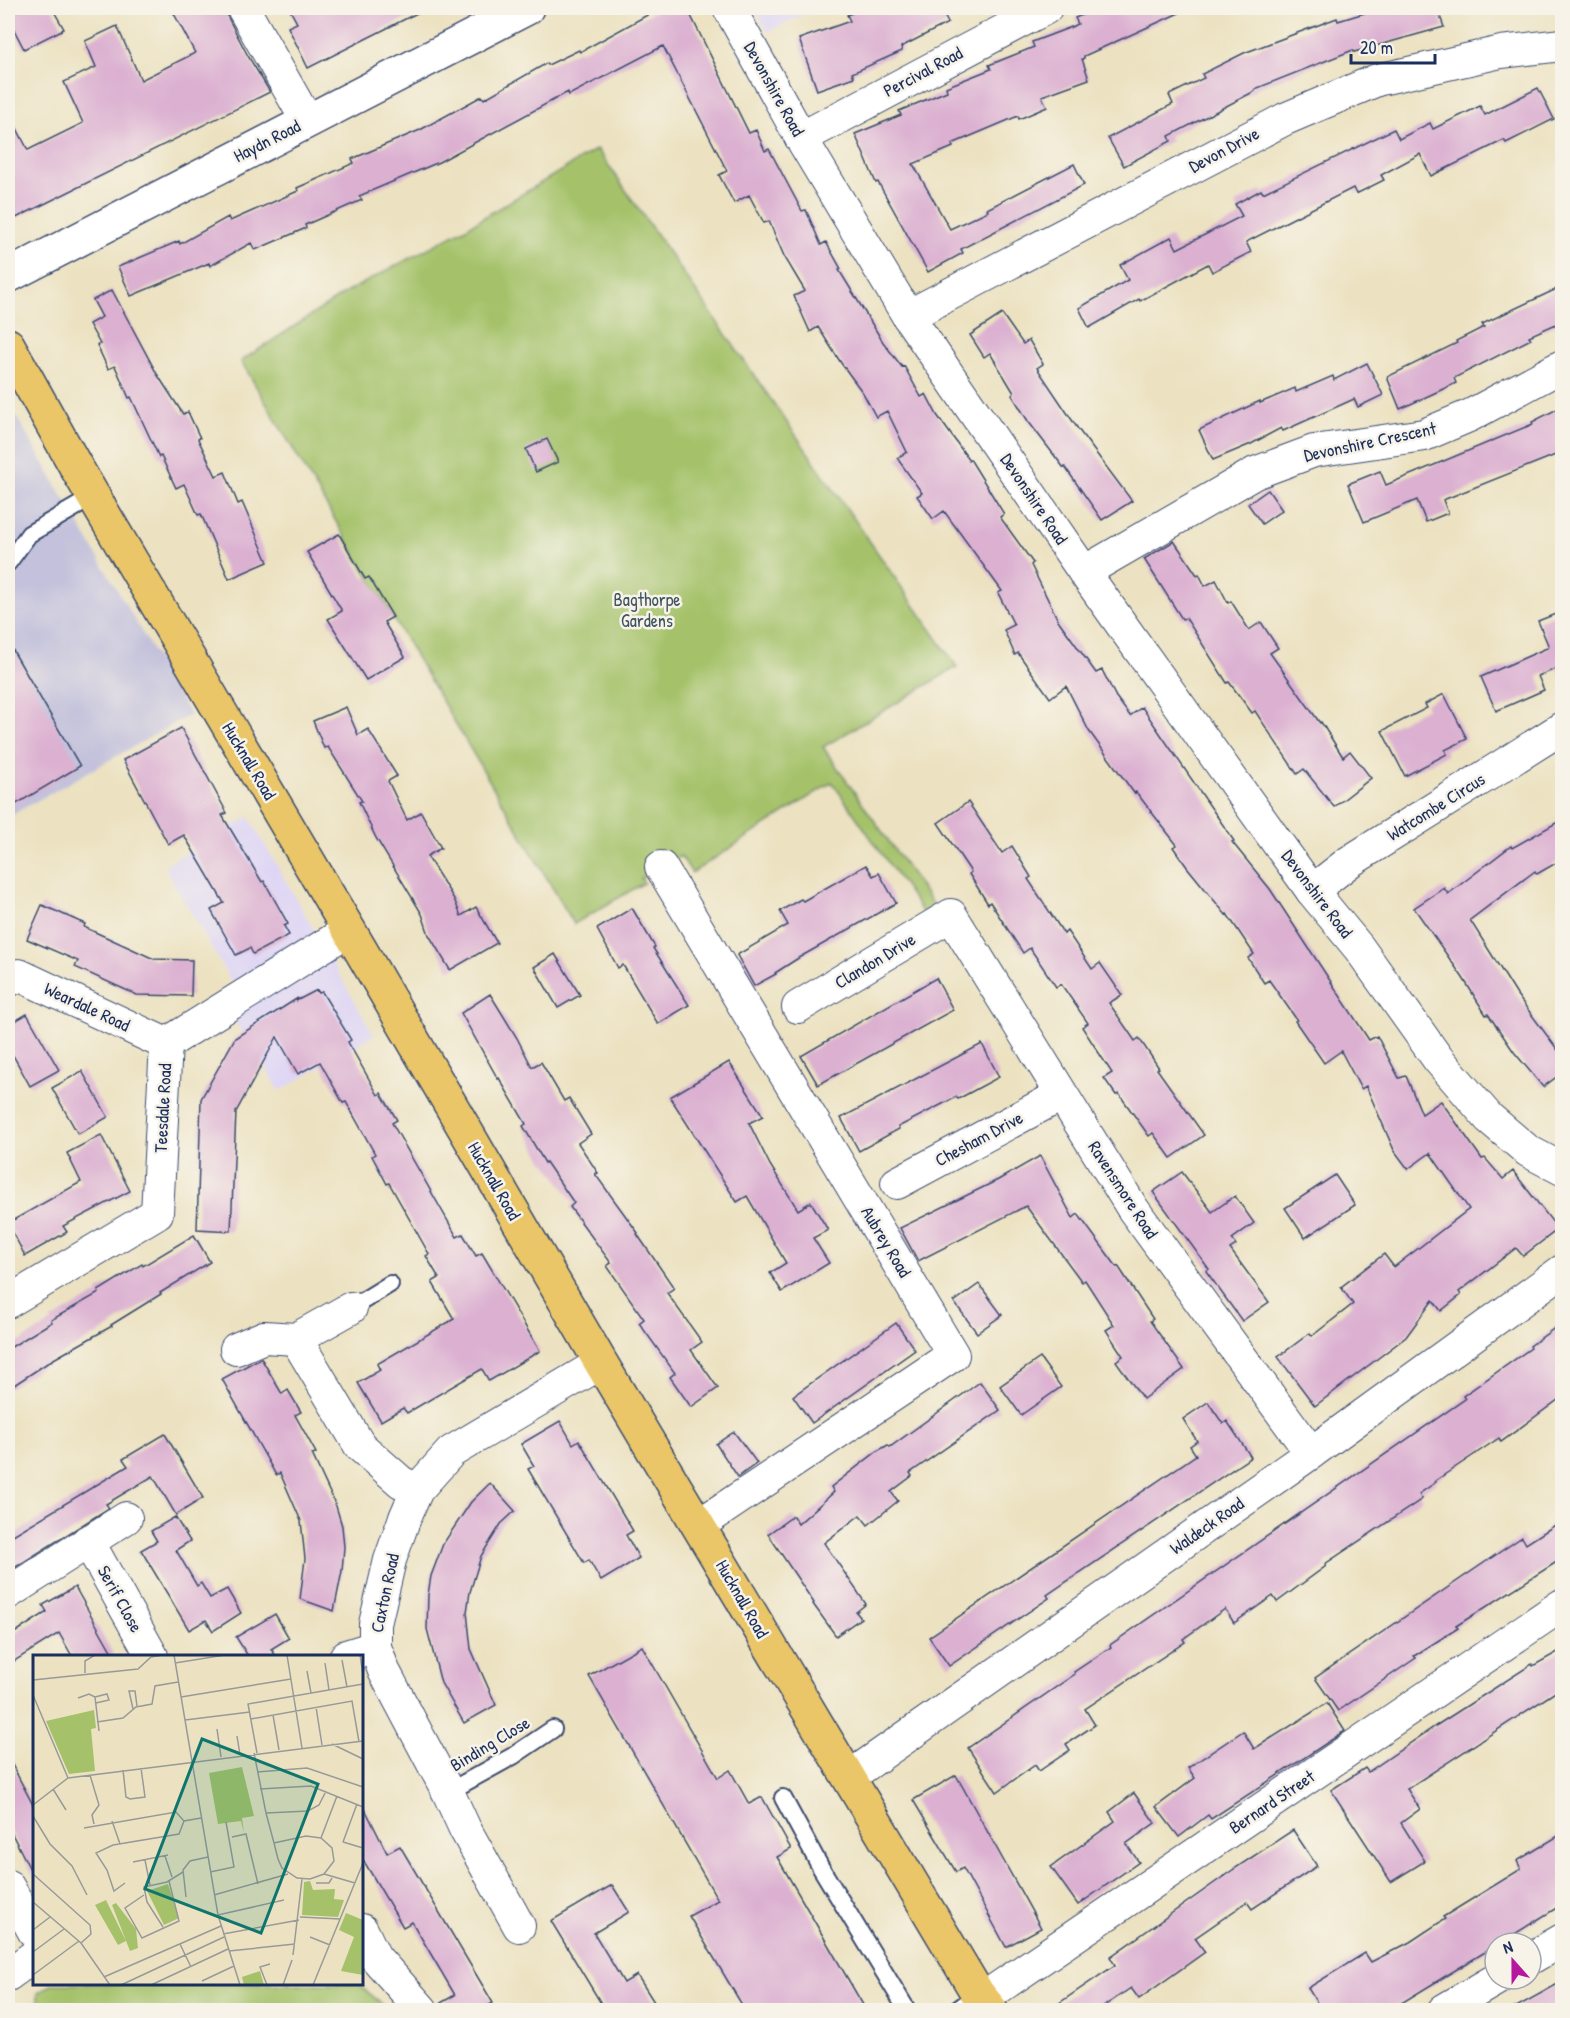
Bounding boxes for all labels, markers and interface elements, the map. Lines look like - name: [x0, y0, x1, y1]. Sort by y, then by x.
- scale bar: [1351, 27, 1435, 65]
- text: 20 m: [1360, 35, 1393, 60]
- street label: Devonshire Road: [738, 37, 811, 141]
- street label: Percival Road: [879, 40, 967, 103]
- street label: Haydn Road: [229, 113, 304, 168]
- street label: Devon Drive: [1184, 121, 1263, 179]
- street label: Devonshire Crescent: [1302, 415, 1439, 468]
- street label: Devonshire Road: [995, 448, 1074, 549]
- park label: Bagthorpe Gardens: [614, 587, 681, 633]
- street label: Hucknall Road: [216, 717, 282, 804]
- street label: Watcombe Circus: [1382, 766, 1490, 847]
- street label: Devonshire Road: [1276, 844, 1359, 943]
- street label: Clandon Drive: [830, 927, 920, 995]
- street label: Weardale Road: [40, 976, 134, 1037]
- street label: Teesdale Road: [148, 1063, 177, 1153]
- street label: Chesham Drive: [930, 1105, 1027, 1172]
- street label: Ravensmore Road: [1082, 1136, 1164, 1243]
- street label: Hucknall Road: [462, 1137, 527, 1225]
- street label: Aubrey Road: [855, 1202, 917, 1282]
- street label: Waldeck Road: [1165, 1491, 1249, 1560]
- street label: Caxton Road: [364, 1551, 405, 1635]
- street label: Hucknall Road: [710, 1555, 775, 1643]
- street label: Serif Close: [92, 1561, 149, 1637]
- inset map: [33, 1655, 363, 1985]
- street label: Binding Close: [445, 1710, 534, 1777]
- street label: Bernard Street: [1224, 1763, 1320, 1839]
- north arrow: [1483, 1931, 1543, 1991]
- text: N: [1500, 1935, 1516, 1959]

